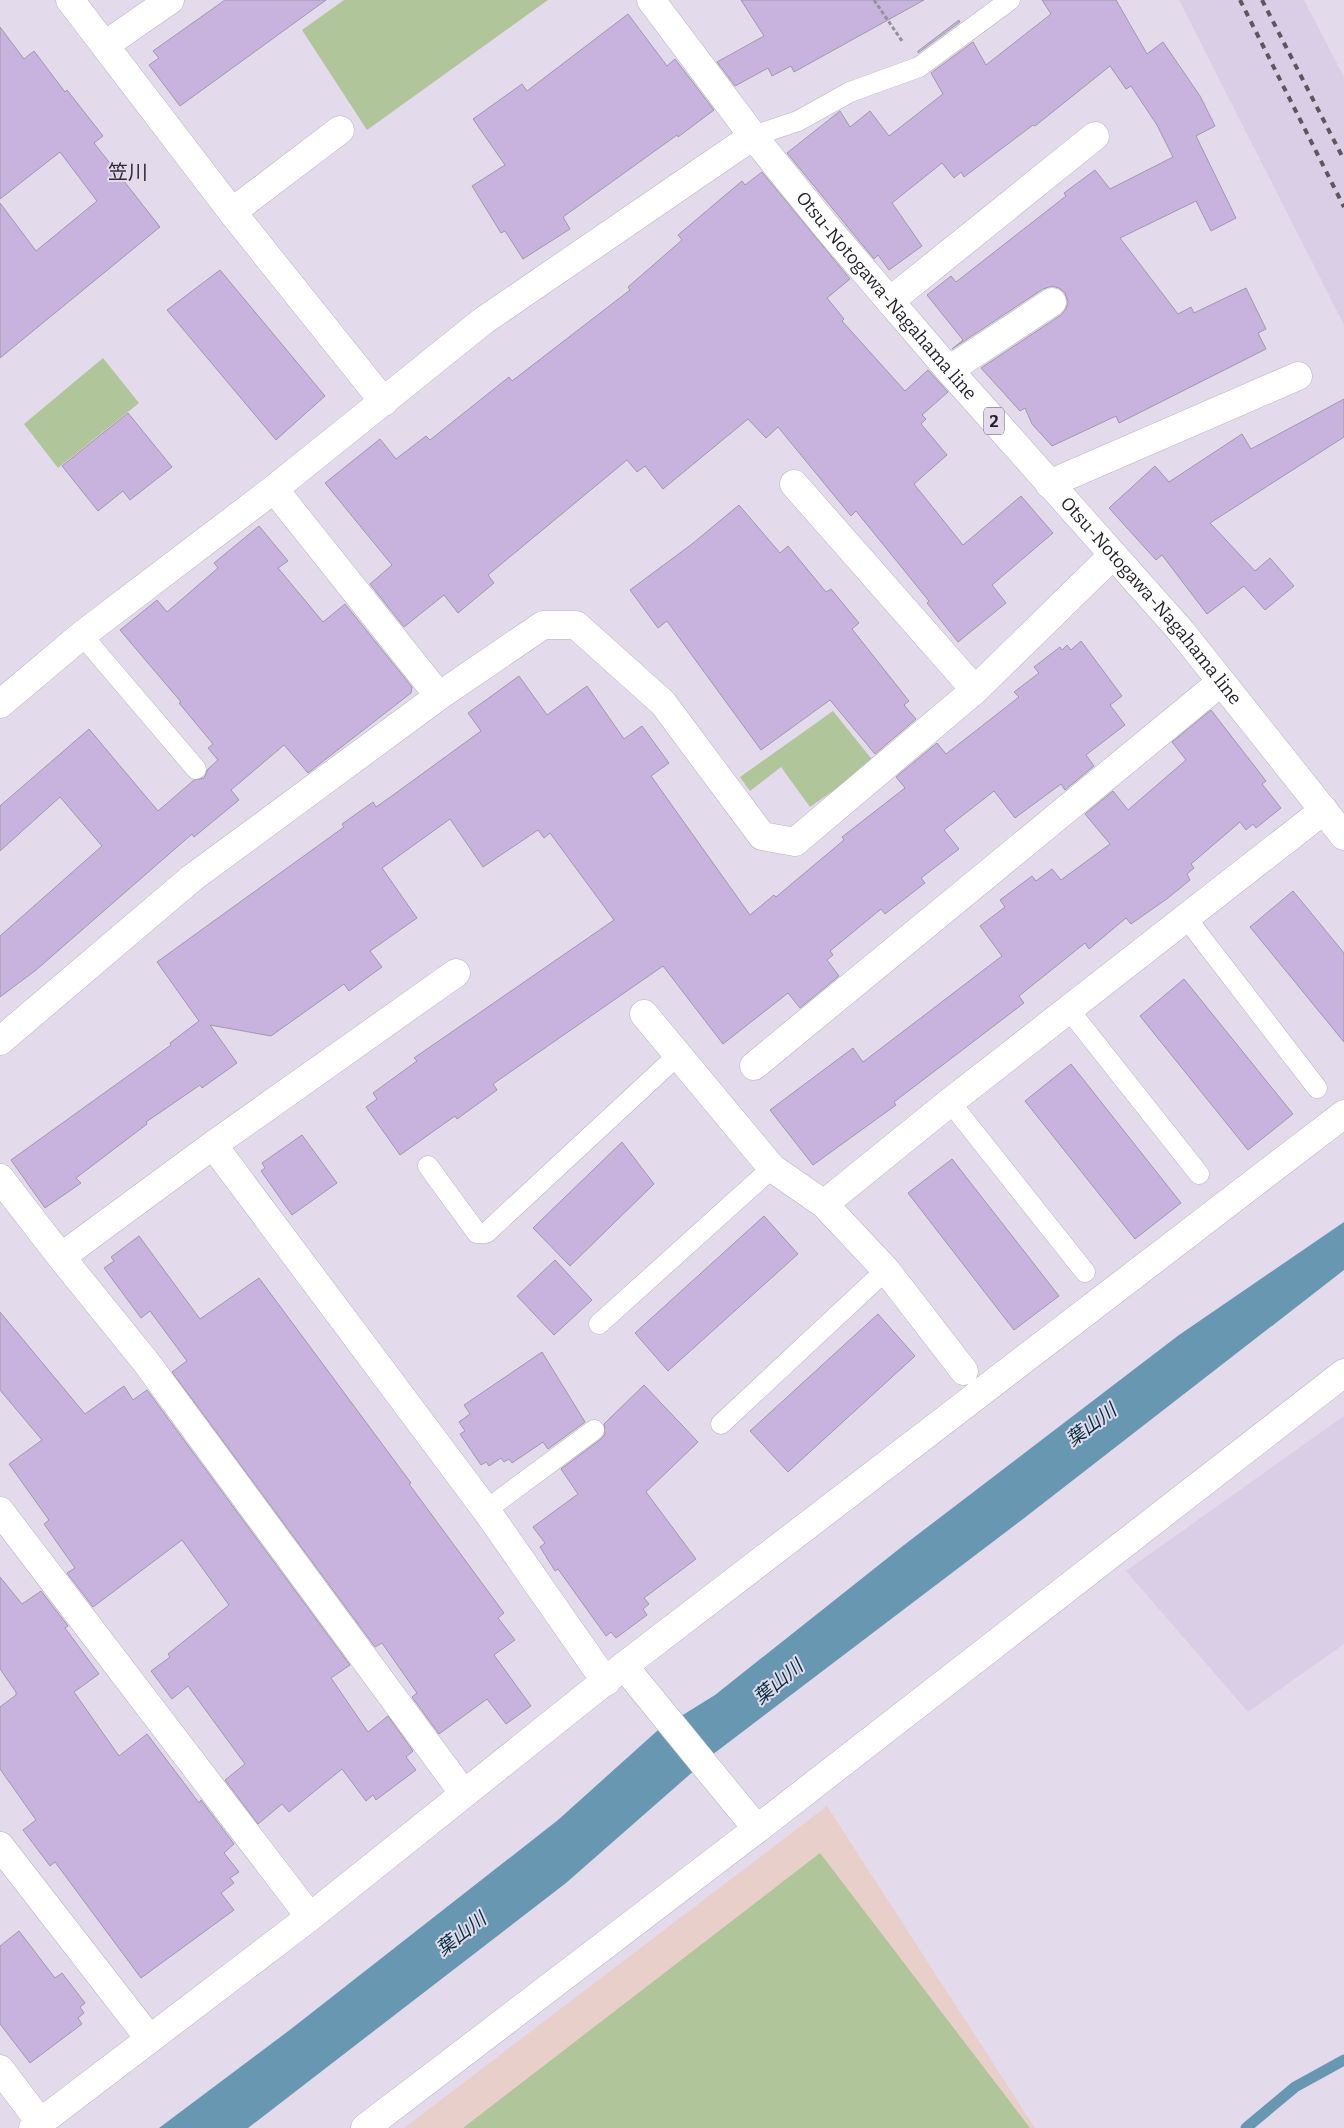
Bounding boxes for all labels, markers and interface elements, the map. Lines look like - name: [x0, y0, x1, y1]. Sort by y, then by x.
- district label: 笠川: [108, 160, 148, 184]
- street label: Otsu-Notogawa-Nagahama line: [791, 187, 981, 404]
- road number: 2: [984, 408, 1004, 434]
- street label: Otsu-Notogawa-Nagahama line: [1056, 492, 1246, 709]
- water label: 葉山川: [1061, 1397, 1122, 1451]
- water label: 葉山川: [749, 1654, 809, 1709]
- water label: 葉山川: [431, 1906, 492, 1961]

